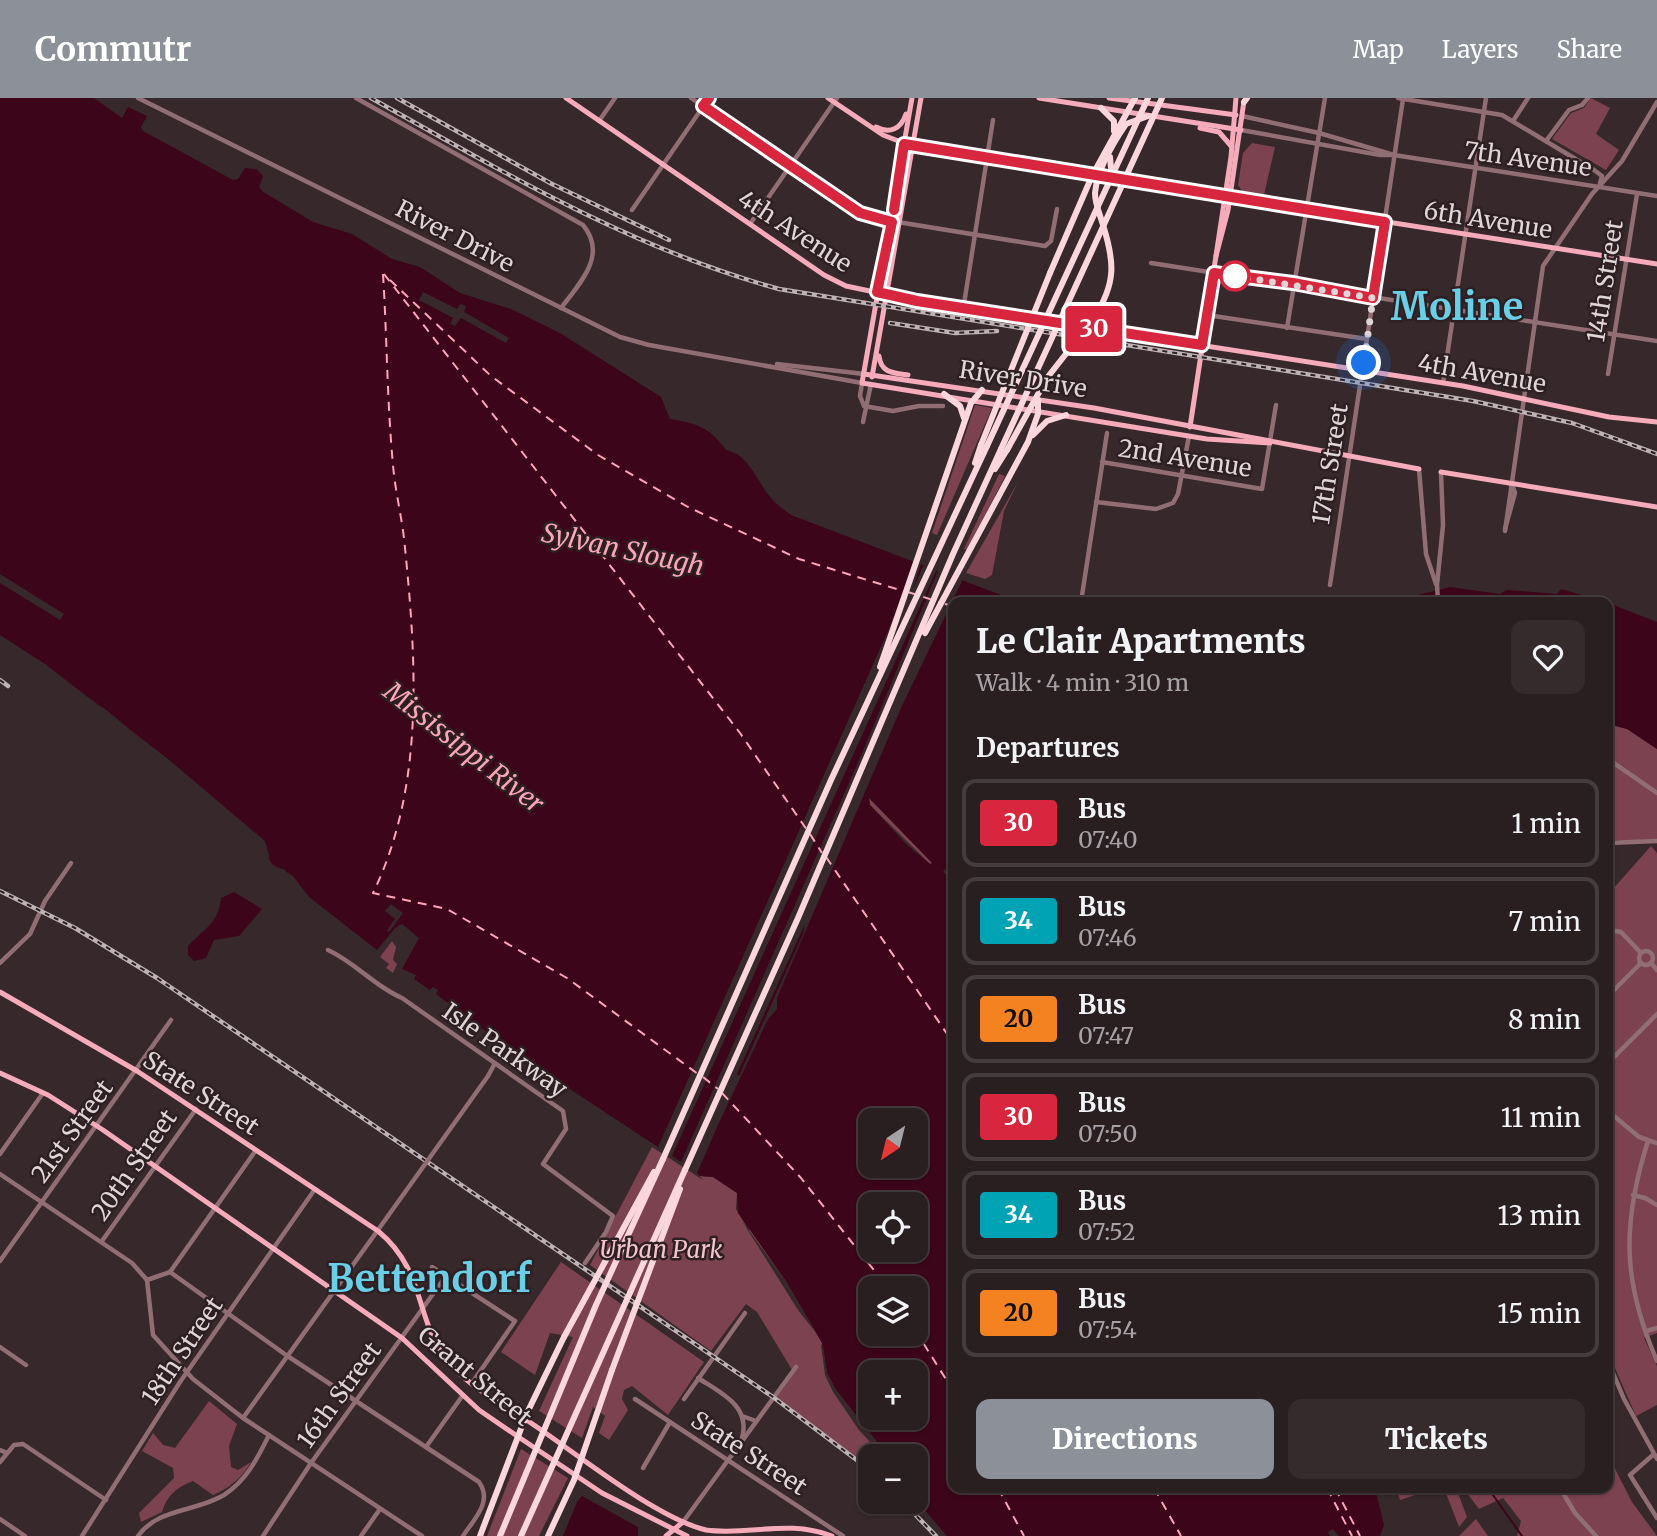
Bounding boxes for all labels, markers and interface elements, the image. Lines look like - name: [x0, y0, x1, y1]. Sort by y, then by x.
- text: Commutr: [35, 29, 191, 70]
- text: Map: [1353, 34, 1404, 65]
- text: Layers: [1442, 34, 1518, 65]
- text: Share: [1556, 34, 1622, 65]
- street label: 7th Avenue: [1462, 135, 1594, 183]
- street label: 4th Avenue: [732, 183, 858, 279]
- street label: River Drive: [391, 193, 519, 279]
- street label: 6th Avenue: [1422, 195, 1554, 245]
- street label: 14th Street: [1580, 217, 1630, 344]
- unlabelled marker: [1220, 261, 1250, 291]
- district label: Moline: [1391, 283, 1523, 330]
- line badge: 30: [1062, 306, 1126, 352]
- text: 30: [1079, 313, 1109, 344]
- your location: [1346, 345, 1381, 380]
- street label: 4th Avenue: [1416, 347, 1548, 399]
- street label: River Drive: [957, 354, 1089, 404]
- street label: 17th Street: [1305, 401, 1355, 527]
- street label: 2nd Avenue: [1116, 432, 1254, 484]
- water label: Sylvan Slough: [539, 516, 707, 582]
- button: heart: [1511, 620, 1585, 694]
- text: Le Clair Apartments: [976, 621, 1306, 662]
- text: Walk · 4 min · 310 m: [976, 668, 1189, 697]
- water label: Mississippi River: [377, 674, 551, 820]
- text: Departures: [976, 731, 1120, 764]
- text: Bus: [1078, 792, 1126, 825]
- text: 30: [1004, 807, 1033, 838]
- text: 1 min: [1512, 807, 1581, 840]
- text: 07:40: [1078, 825, 1137, 854]
- text: Bus: [1078, 890, 1126, 923]
- text: 34: [1004, 905, 1033, 936]
- text: 7 min: [1509, 905, 1581, 938]
- text: 07:46: [1078, 923, 1137, 952]
- text: Bus: [1078, 988, 1126, 1021]
- street label: Isle Parkway: [436, 996, 574, 1105]
- text: 20: [1004, 1003, 1033, 1034]
- text: 8 min: [1508, 1003, 1581, 1036]
- text: 07:47: [1078, 1021, 1134, 1050]
- street label: State Street: [137, 1044, 265, 1142]
- street label: 21st Street: [24, 1073, 120, 1189]
- text: Bus: [1078, 1086, 1126, 1119]
- text: 30: [1004, 1101, 1033, 1132]
- text: 11 min: [1501, 1101, 1581, 1134]
- street label: 20th Street: [84, 1103, 184, 1227]
- north arrow: [858, 1108, 928, 1178]
- map controls: [858, 1108, 928, 1514]
- text: 07:50: [1078, 1119, 1137, 1148]
- text: Bus: [1078, 1184, 1126, 1217]
- button: locate: [858, 1192, 928, 1262]
- text: 34: [1004, 1199, 1033, 1230]
- text: 13 min: [1497, 1199, 1581, 1232]
- text: 07:52: [1078, 1217, 1136, 1246]
- park label: Urban Park: [599, 1234, 723, 1265]
- district label: Bettendorf: [327, 1255, 532, 1302]
- button: layers: [858, 1276, 928, 1346]
- text: Bus: [1078, 1282, 1126, 1315]
- street label: 18th Street: [135, 1290, 230, 1411]
- text: 20: [1004, 1297, 1033, 1328]
- text: 15 min: [1497, 1297, 1581, 1330]
- text: 07:54: [1078, 1315, 1137, 1344]
- street label: Grant Street: [412, 1319, 539, 1433]
- street label: 16th Street: [290, 1335, 388, 1454]
- button: +: [858, 1360, 928, 1430]
- button: Directions: [976, 1399, 1274, 1479]
- button: Tickets: [1288, 1399, 1585, 1479]
- street label: State Street: [685, 1404, 813, 1502]
- button: −: [858, 1444, 928, 1514]

